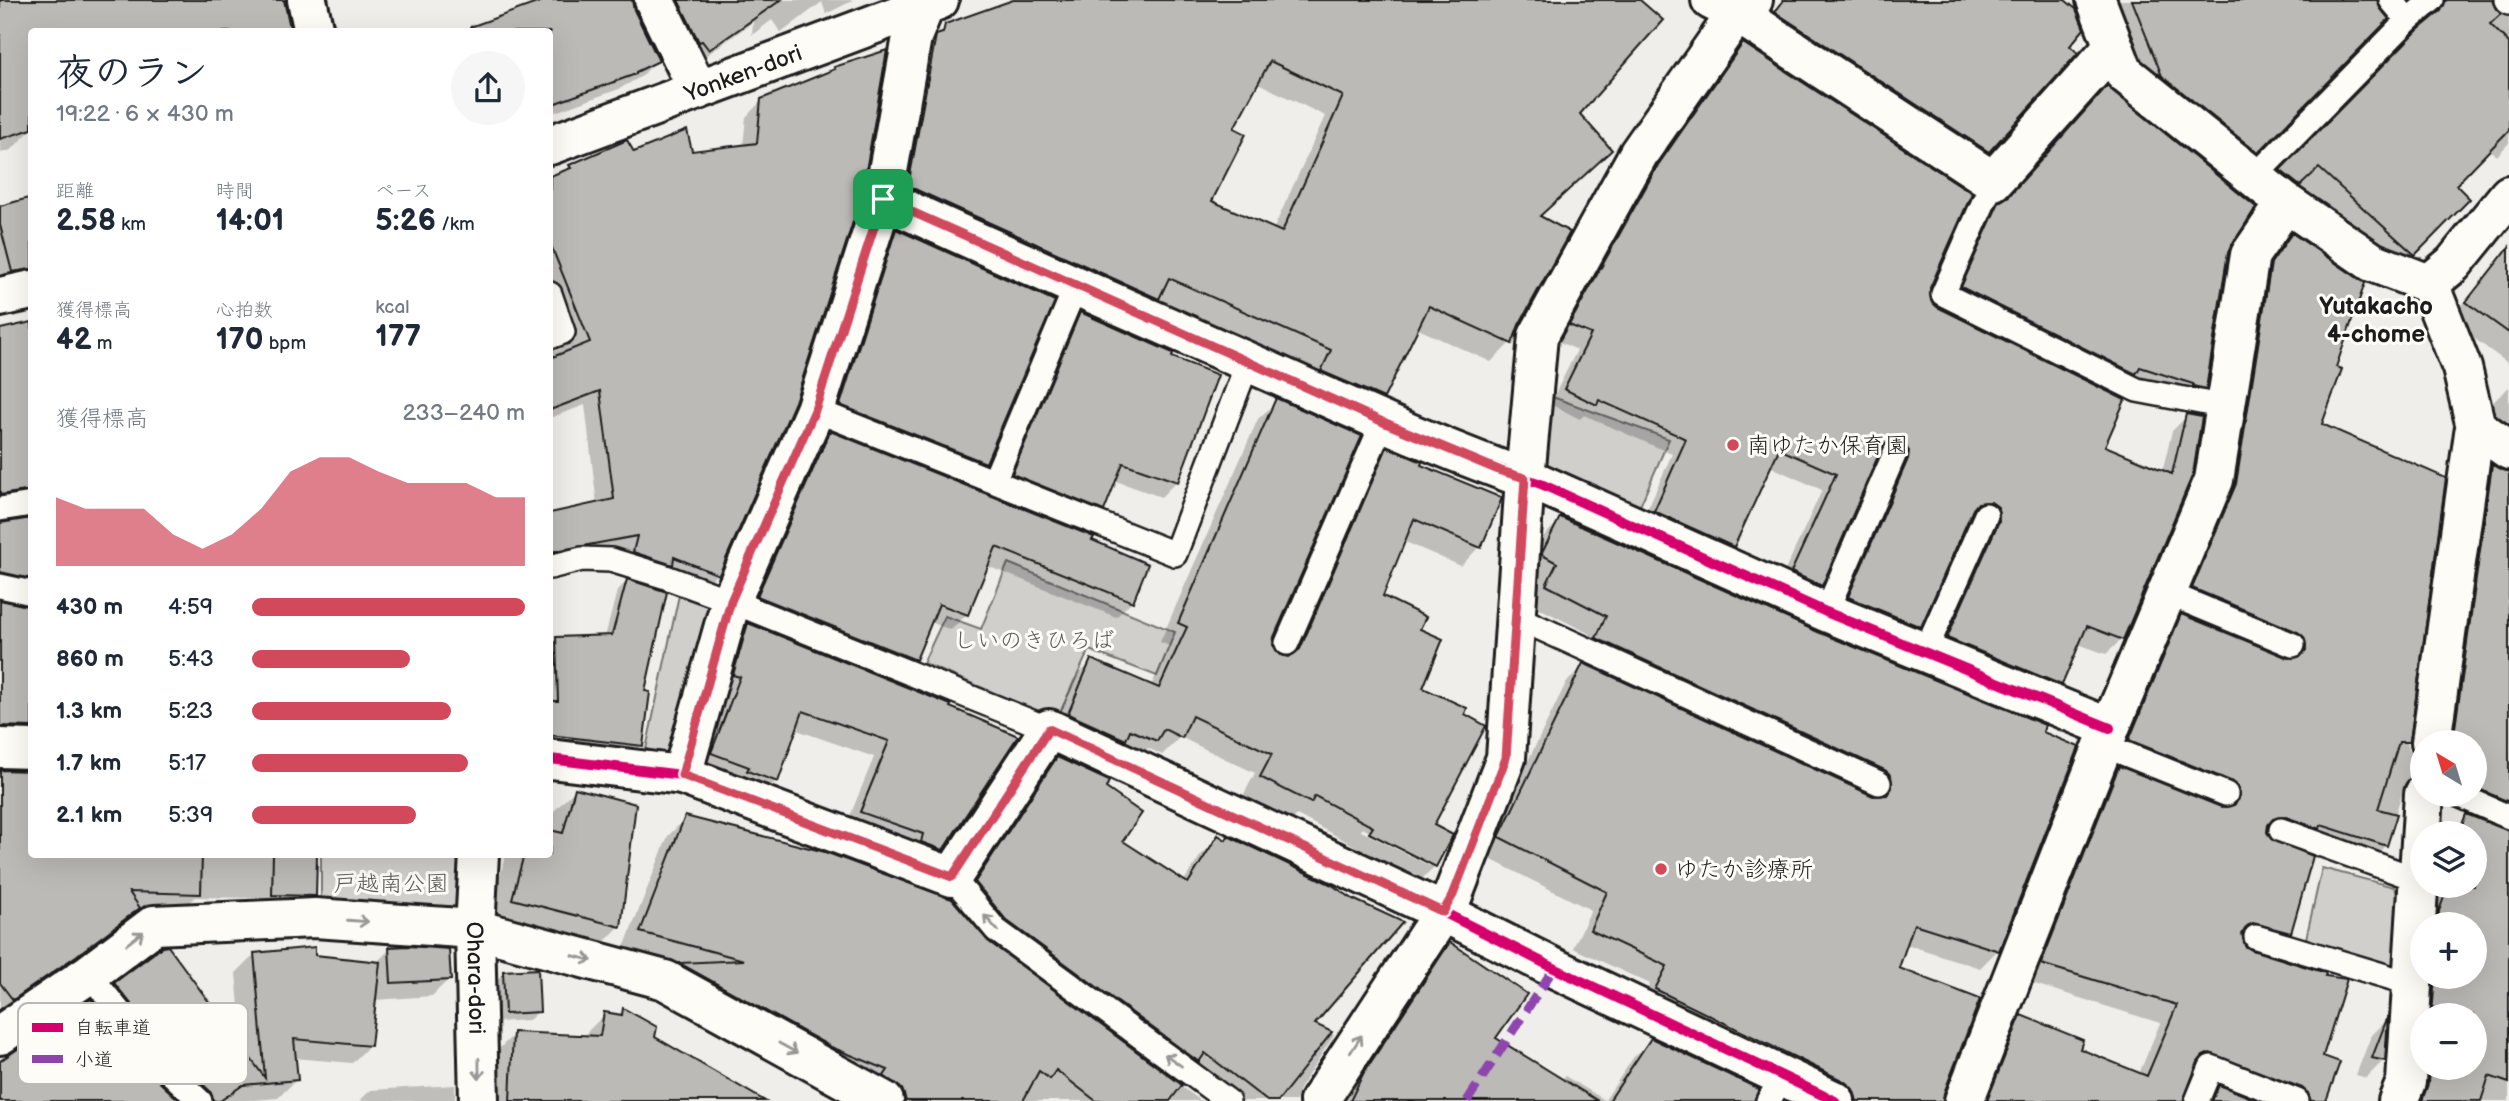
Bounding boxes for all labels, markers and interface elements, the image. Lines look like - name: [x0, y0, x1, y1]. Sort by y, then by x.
- street label: Yonken-dori: [680, 39, 806, 109]
- text: 夜のラン: [56, 51, 208, 96]
- button: share: [451, 51, 525, 125]
- text: 19:22 · 6 × 430 m: [56, 100, 234, 128]
- pin: [853, 169, 913, 229]
- text: 距離: [56, 180, 94, 203]
- text: 時間: [216, 180, 254, 203]
- text: ペース: [375, 180, 431, 203]
- icon: arrive: [864, 180, 902, 218]
- text: 2.58: [56, 203, 116, 239]
- text: 14:01: [216, 203, 284, 239]
- text: 5:26: [375, 203, 436, 239]
- text: km: [116, 213, 146, 236]
- text: /km: [436, 213, 475, 236]
- district label: Yutakacho 4-chome: [2319, 292, 2433, 349]
- text: kcal: [375, 296, 409, 319]
- text: 獲得標高: [56, 299, 132, 322]
- text: 心拍数: [216, 299, 273, 322]
- text: 177: [375, 319, 421, 355]
- text: 42: [56, 322, 92, 358]
- text: 170: [216, 322, 264, 358]
- text: m: [92, 332, 112, 355]
- text: bpm: [264, 332, 306, 355]
- text: 233–240 m: [402, 399, 525, 427]
- text: 獲得標高: [56, 405, 148, 433]
- place label: 南ゆたか保育園: [1747, 432, 1908, 460]
- marker: 南ゆたか保育園: [1725, 437, 1741, 453]
- text: 430 m: [56, 593, 123, 621]
- text: 4:59: [168, 593, 213, 621]
- park label: しいのきひろば: [954, 627, 1115, 655]
- text: 860 m: [56, 645, 124, 673]
- text: 5:43: [168, 645, 214, 673]
- text: 1.3 km: [56, 697, 122, 725]
- text: 5:23: [168, 697, 213, 725]
- north arrow: [2410, 730, 2487, 807]
- map controls: [2410, 730, 2487, 1080]
- text: 1.7 km: [56, 749, 121, 777]
- text: 5:17: [168, 749, 206, 777]
- text: 2.1 km: [56, 801, 122, 829]
- text: 5:39: [168, 801, 213, 829]
- button: layers: [2410, 821, 2487, 898]
- place label: ゆたか診療所: [1675, 856, 1813, 884]
- marker: ゆたか診療所: [1653, 861, 1669, 877]
- park label: 戸越南公園: [334, 870, 449, 898]
- button: +: [2410, 912, 2487, 989]
- one-way arrow: [346, 915, 369, 928]
- one-way arrow: [984, 915, 1000, 933]
- street label: Ohara-dori: [460, 921, 490, 1034]
- one-way arrow: [126, 931, 144, 946]
- one-way arrow: [570, 952, 592, 965]
- legend: [18, 1003, 248, 1084]
- button: −: [2410, 1003, 2487, 1080]
- text: 自転車道: [75, 1017, 151, 1040]
- one-way arrow: [1349, 1035, 1363, 1054]
- one-way arrow: [778, 1041, 798, 1055]
- text: 小道: [75, 1049, 113, 1072]
- one-way arrow: [1164, 1053, 1183, 1068]
- one-way arrow: [472, 1057, 485, 1080]

